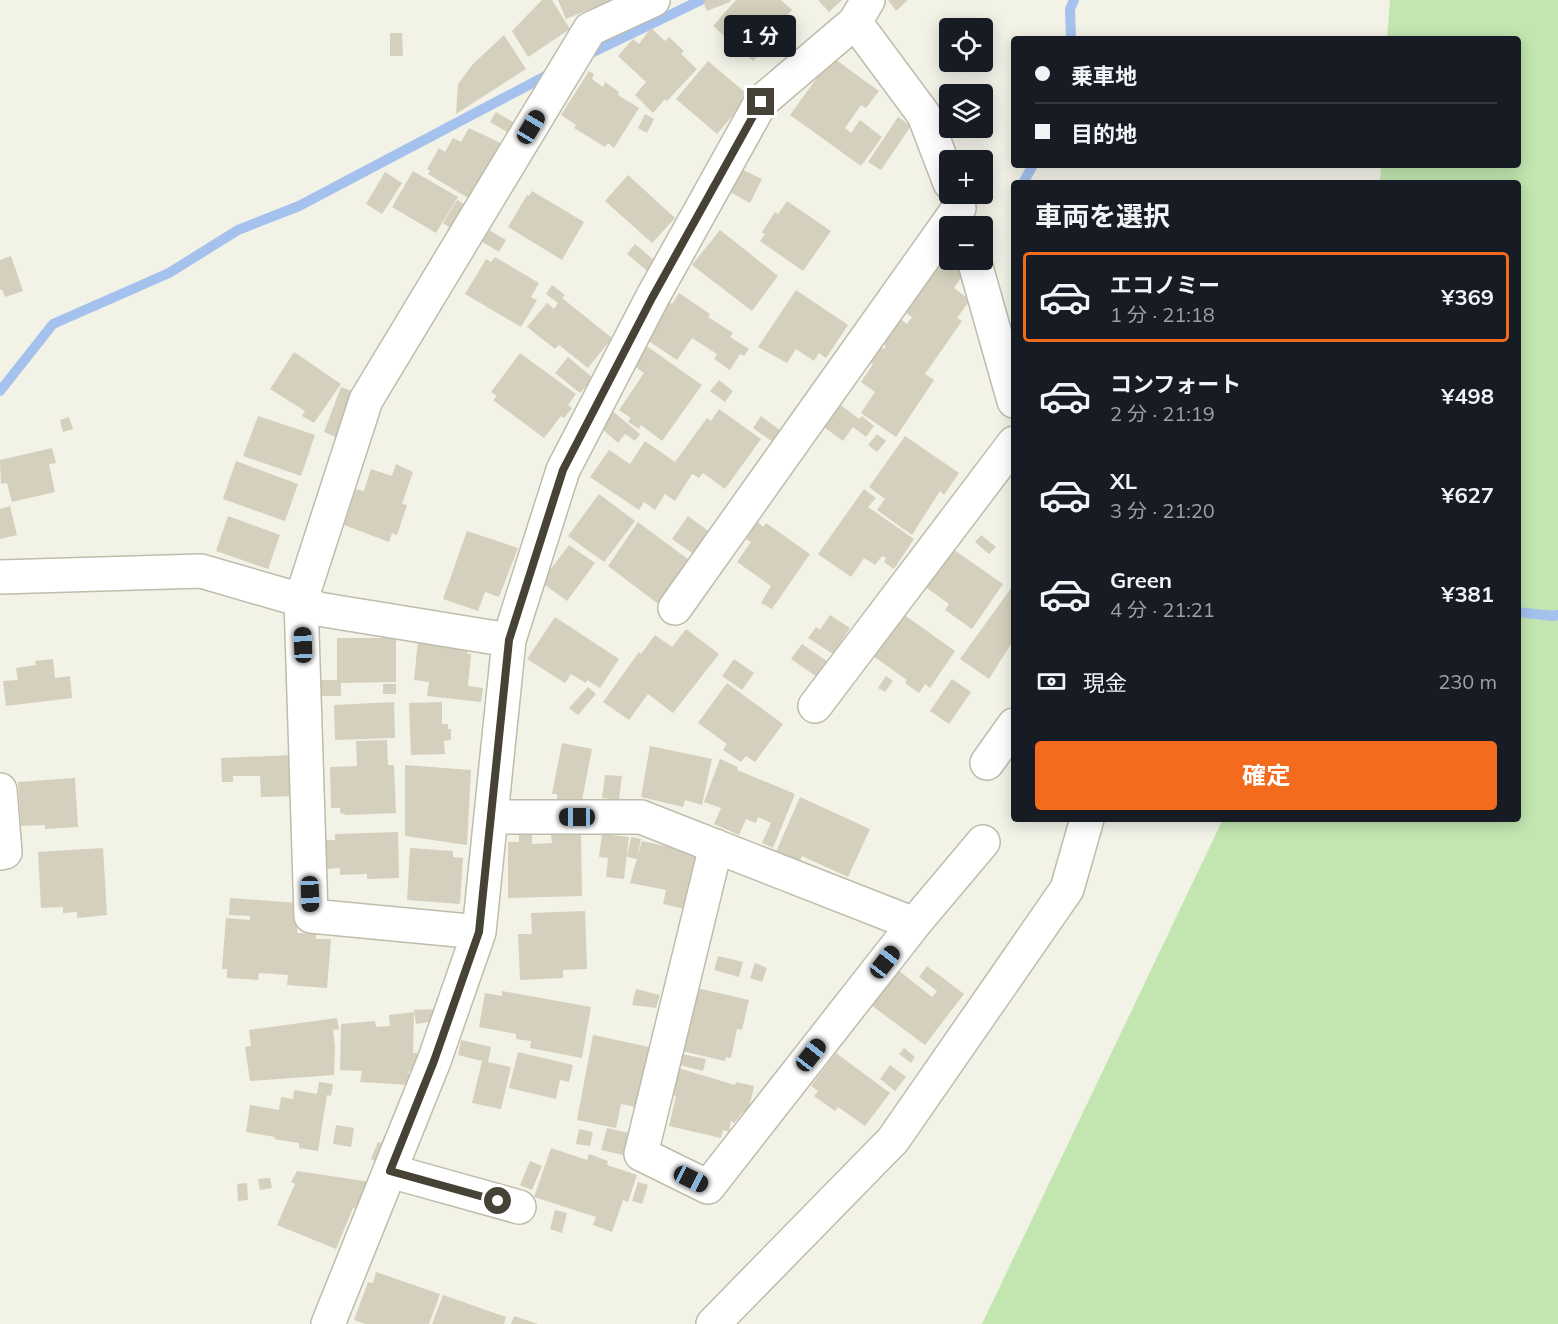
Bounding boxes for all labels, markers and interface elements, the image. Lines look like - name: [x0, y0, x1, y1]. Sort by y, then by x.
- callout: 1 分: [725, 15, 797, 57]
- map controls: [939, 18, 993, 270]
- button: locate: [939, 18, 993, 72]
- text: 1 分: [741, 23, 779, 48]
- text: 乗車地: [1071, 62, 1137, 90]
- button: layers: [939, 84, 993, 138]
- route end: [747, 88, 774, 115]
- car: [514, 107, 548, 147]
- text: 目的地: [1071, 120, 1137, 148]
- button: +: [939, 150, 993, 204]
- text: 車両を選択: [1035, 199, 1170, 233]
- button: −: [939, 216, 993, 270]
- icon: car: [1038, 270, 1092, 324]
- text: エコノミー: [1110, 271, 1220, 299]
- text: ¥369: [1441, 283, 1494, 311]
- text: 1 分 · 21:18: [1110, 302, 1215, 327]
- icon: car: [1038, 369, 1092, 423]
- text: コンフォート: [1110, 370, 1241, 398]
- text: ¥498: [1441, 382, 1494, 410]
- text: 2 分 · 21:19: [1110, 401, 1215, 426]
- text: XL: [1110, 467, 1137, 495]
- icon: car: [1038, 468, 1092, 522]
- text: ¥627: [1441, 481, 1494, 509]
- text: 3 分 · 21:20: [1110, 498, 1215, 523]
- text: Green: [1110, 566, 1172, 594]
- icon: car: [1038, 567, 1092, 621]
- text: ¥381: [1441, 580, 1494, 608]
- text: 4 分 · 21:21: [1110, 597, 1215, 622]
- car: [293, 627, 313, 663]
- icon: cash: [1035, 665, 1068, 698]
- text: 現金: [1083, 669, 1127, 697]
- text: 230 m: [1438, 669, 1497, 694]
- button: 確定: [1035, 741, 1497, 810]
- car: [559, 808, 595, 826]
- car: [300, 876, 320, 912]
- car: [867, 942, 903, 982]
- car: [793, 1035, 829, 1075]
- car: [671, 1163, 711, 1195]
- route start: [484, 1187, 511, 1214]

